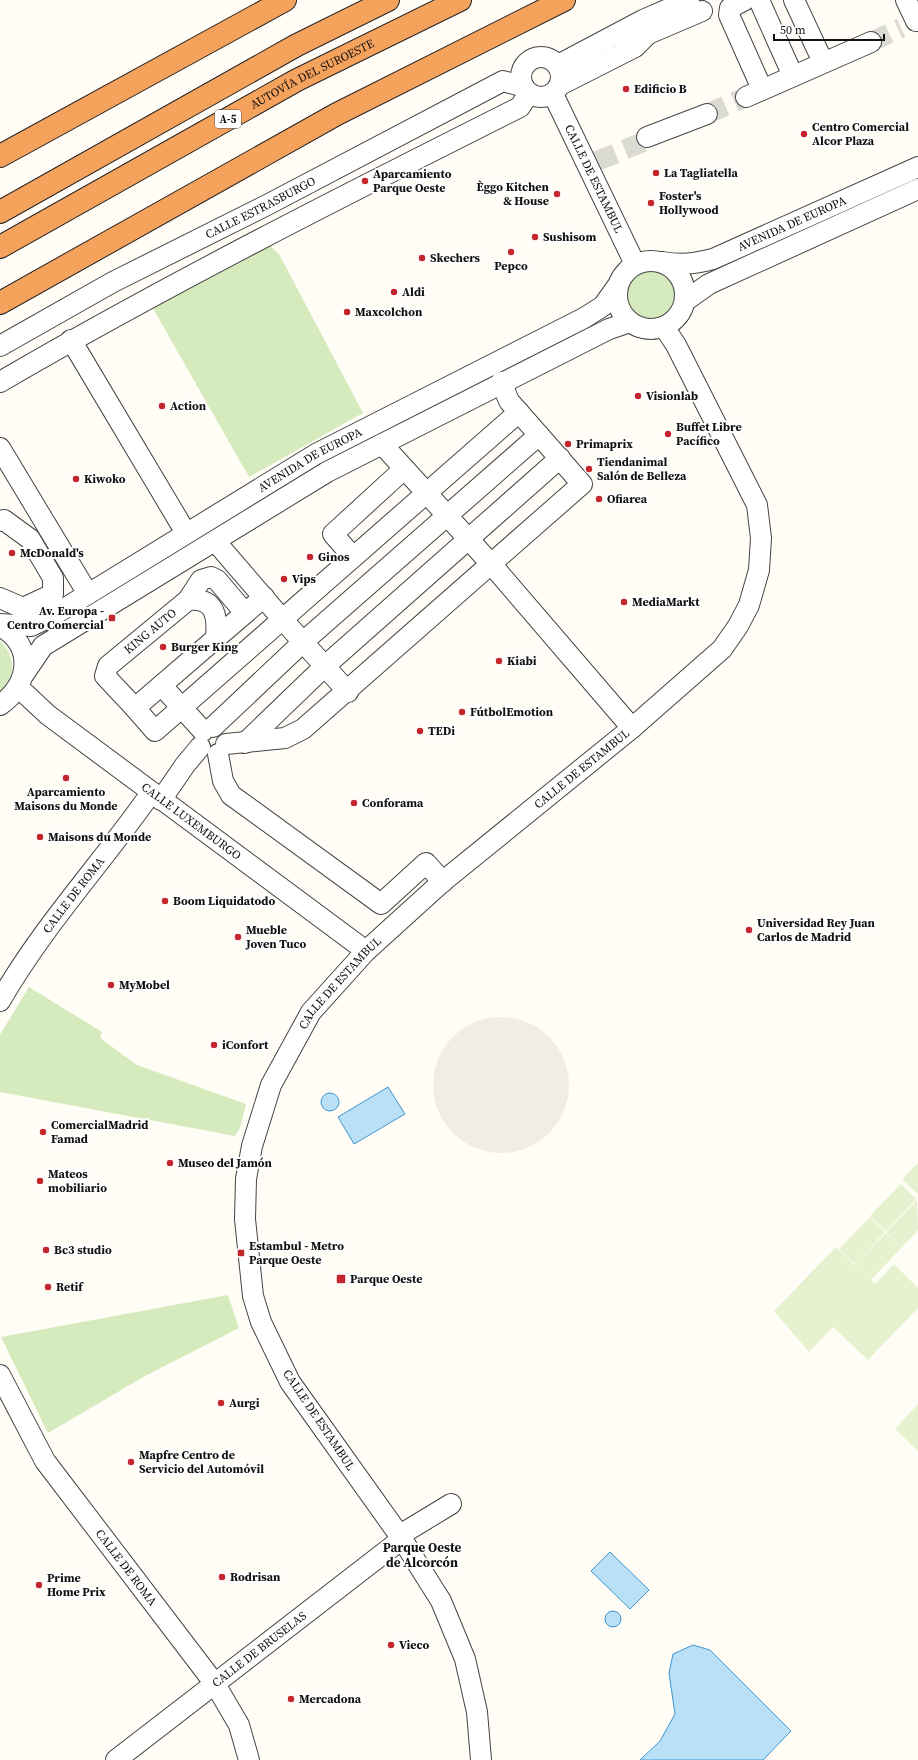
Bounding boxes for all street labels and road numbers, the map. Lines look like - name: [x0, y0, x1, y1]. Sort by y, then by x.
- street label: AUTOVÍA DEL SUROESTE: [247, 35, 377, 113]
- road number: A-5: [215, 110, 241, 128]
- street label: CALLE DE ESTAMBUL: [561, 122, 627, 236]
- street label: CALLE ESTRASBURGO: [203, 173, 318, 243]
- street label: AVENIDA DE EUROPA: [735, 192, 849, 255]
- street label: AVENIDA DE EUROPA: [255, 424, 365, 496]
- street label: KING AUTO: [121, 605, 180, 658]
- street label: CALLE DE ESTAMBUL: [531, 725, 633, 812]
- street label: CALLE LUXEMBURGO: [138, 779, 244, 864]
- street label: CALLE DE ROMA: [39, 854, 108, 937]
- street label: CALLE DE ESTAMBUL: [295, 933, 385, 1032]
- street label: CALLE DE ESTAMBUL: [279, 1366, 359, 1474]
- street label: CALLE DE ROMA: [92, 1526, 161, 1609]
- street label: CALLE DE BRUSELAS: [209, 1608, 310, 1691]

